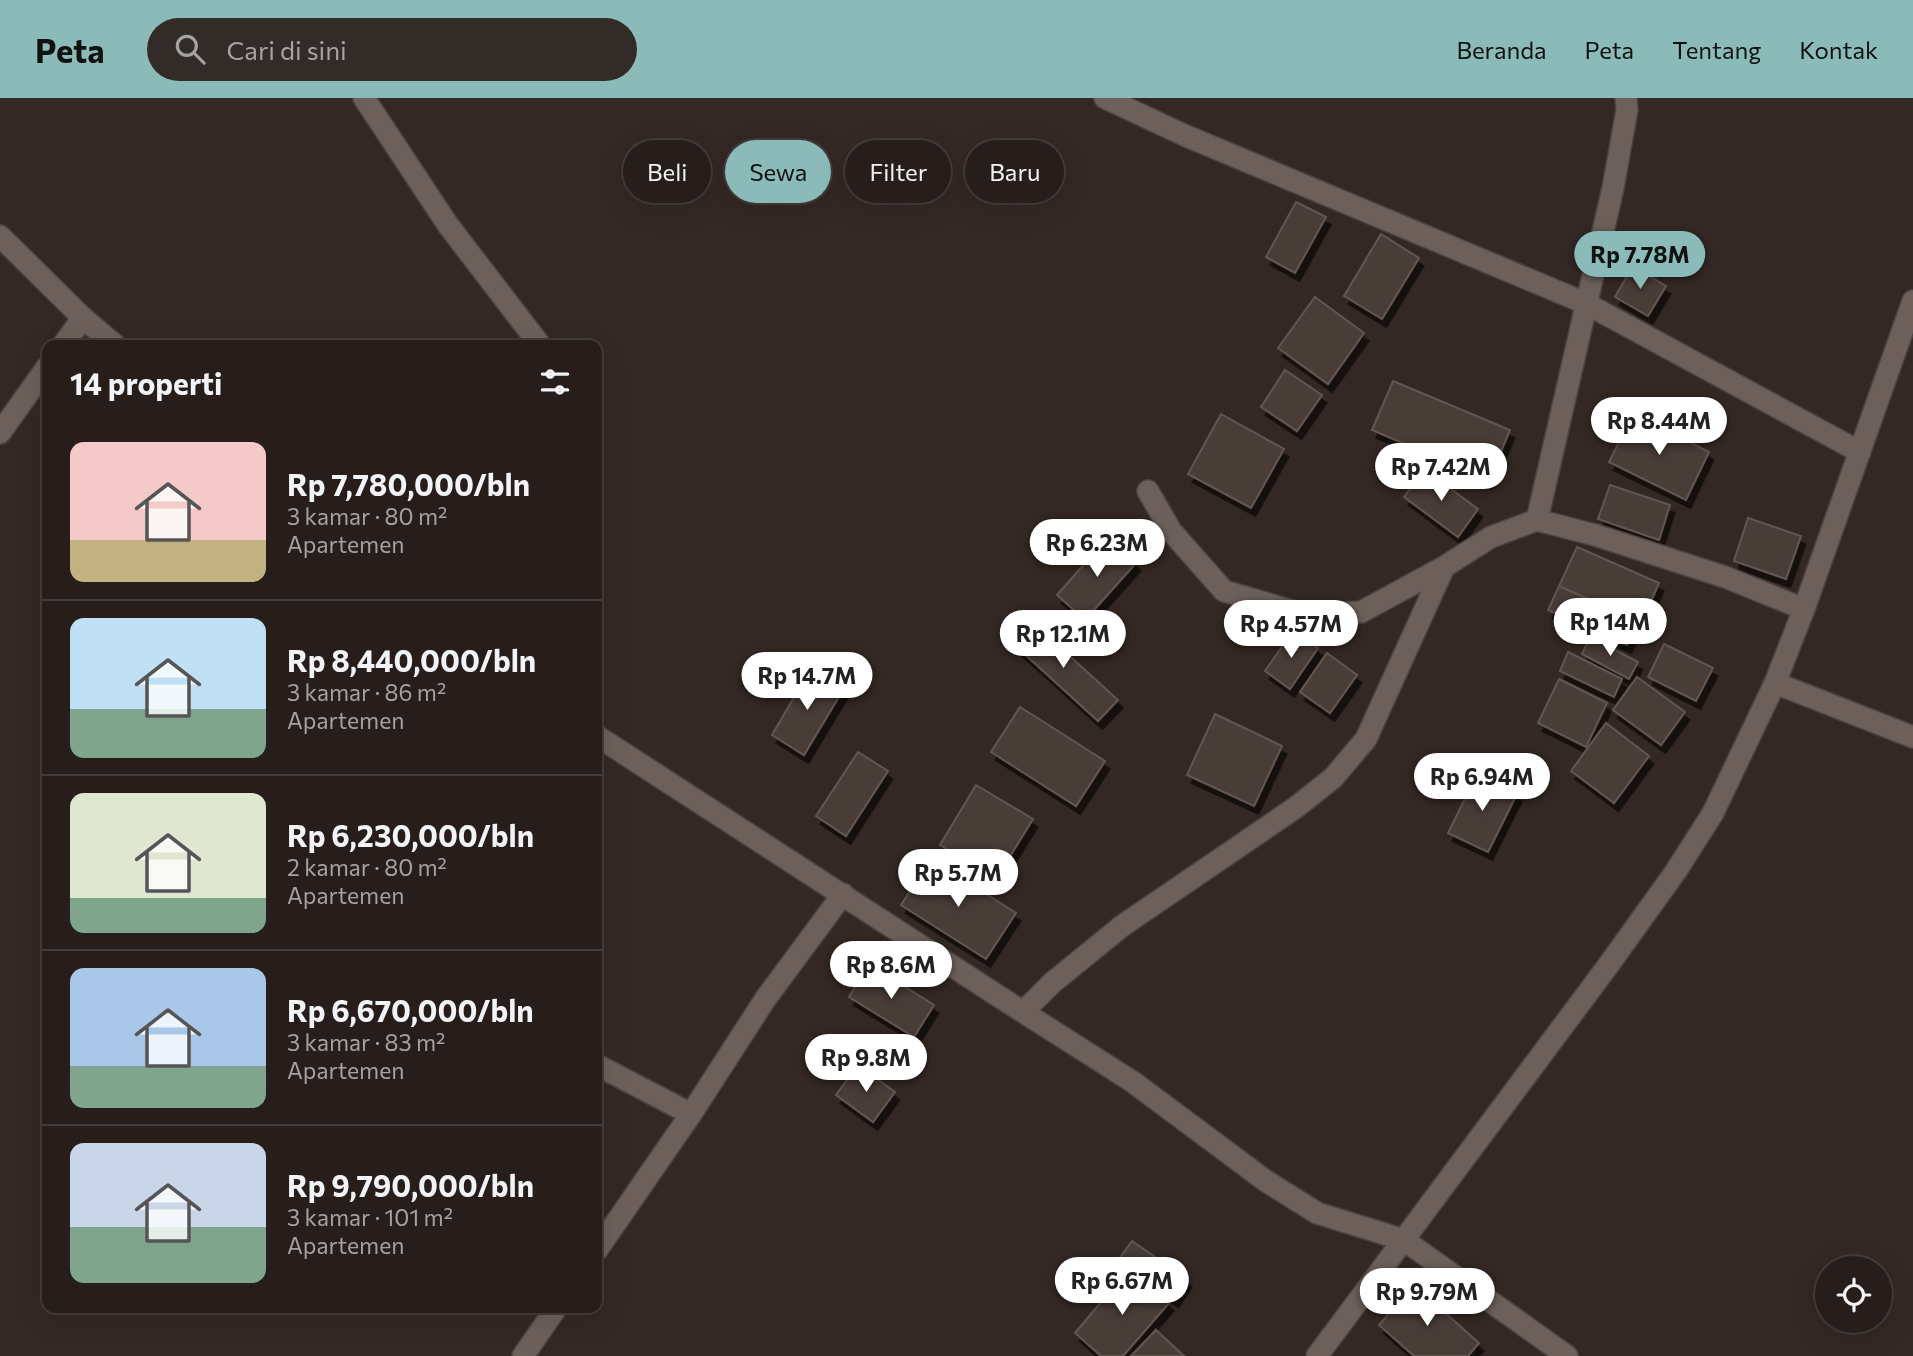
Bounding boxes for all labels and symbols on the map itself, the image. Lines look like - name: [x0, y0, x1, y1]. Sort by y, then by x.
- pin: Rp 7.78M: [1568, 232, 1712, 291]
- pin: Rp 8.44M: [1587, 398, 1731, 457]
- pin: Rp 7.42M: [1369, 444, 1513, 503]
- pin: Rp 6.23M: [1025, 519, 1169, 579]
- pin: Rp 14M: [1553, 598, 1667, 658]
- pin: Rp 4.57M: [1219, 601, 1363, 660]
- pin: Rp 12.1M: [991, 610, 1135, 670]
- pin: Rp 14.7M: [735, 652, 879, 712]
- pin: Rp 6.94M: [1410, 754, 1554, 813]
- pin: Rp 5.7M: [893, 850, 1023, 909]
- pin: Rp 8.6M: [826, 942, 956, 1001]
- pin: Rp 9.8M: [801, 1034, 931, 1094]
- pin: Rp 6.67M: [1050, 1258, 1194, 1317]
- pin: Rp 9.79M: [1355, 1268, 1499, 1328]

